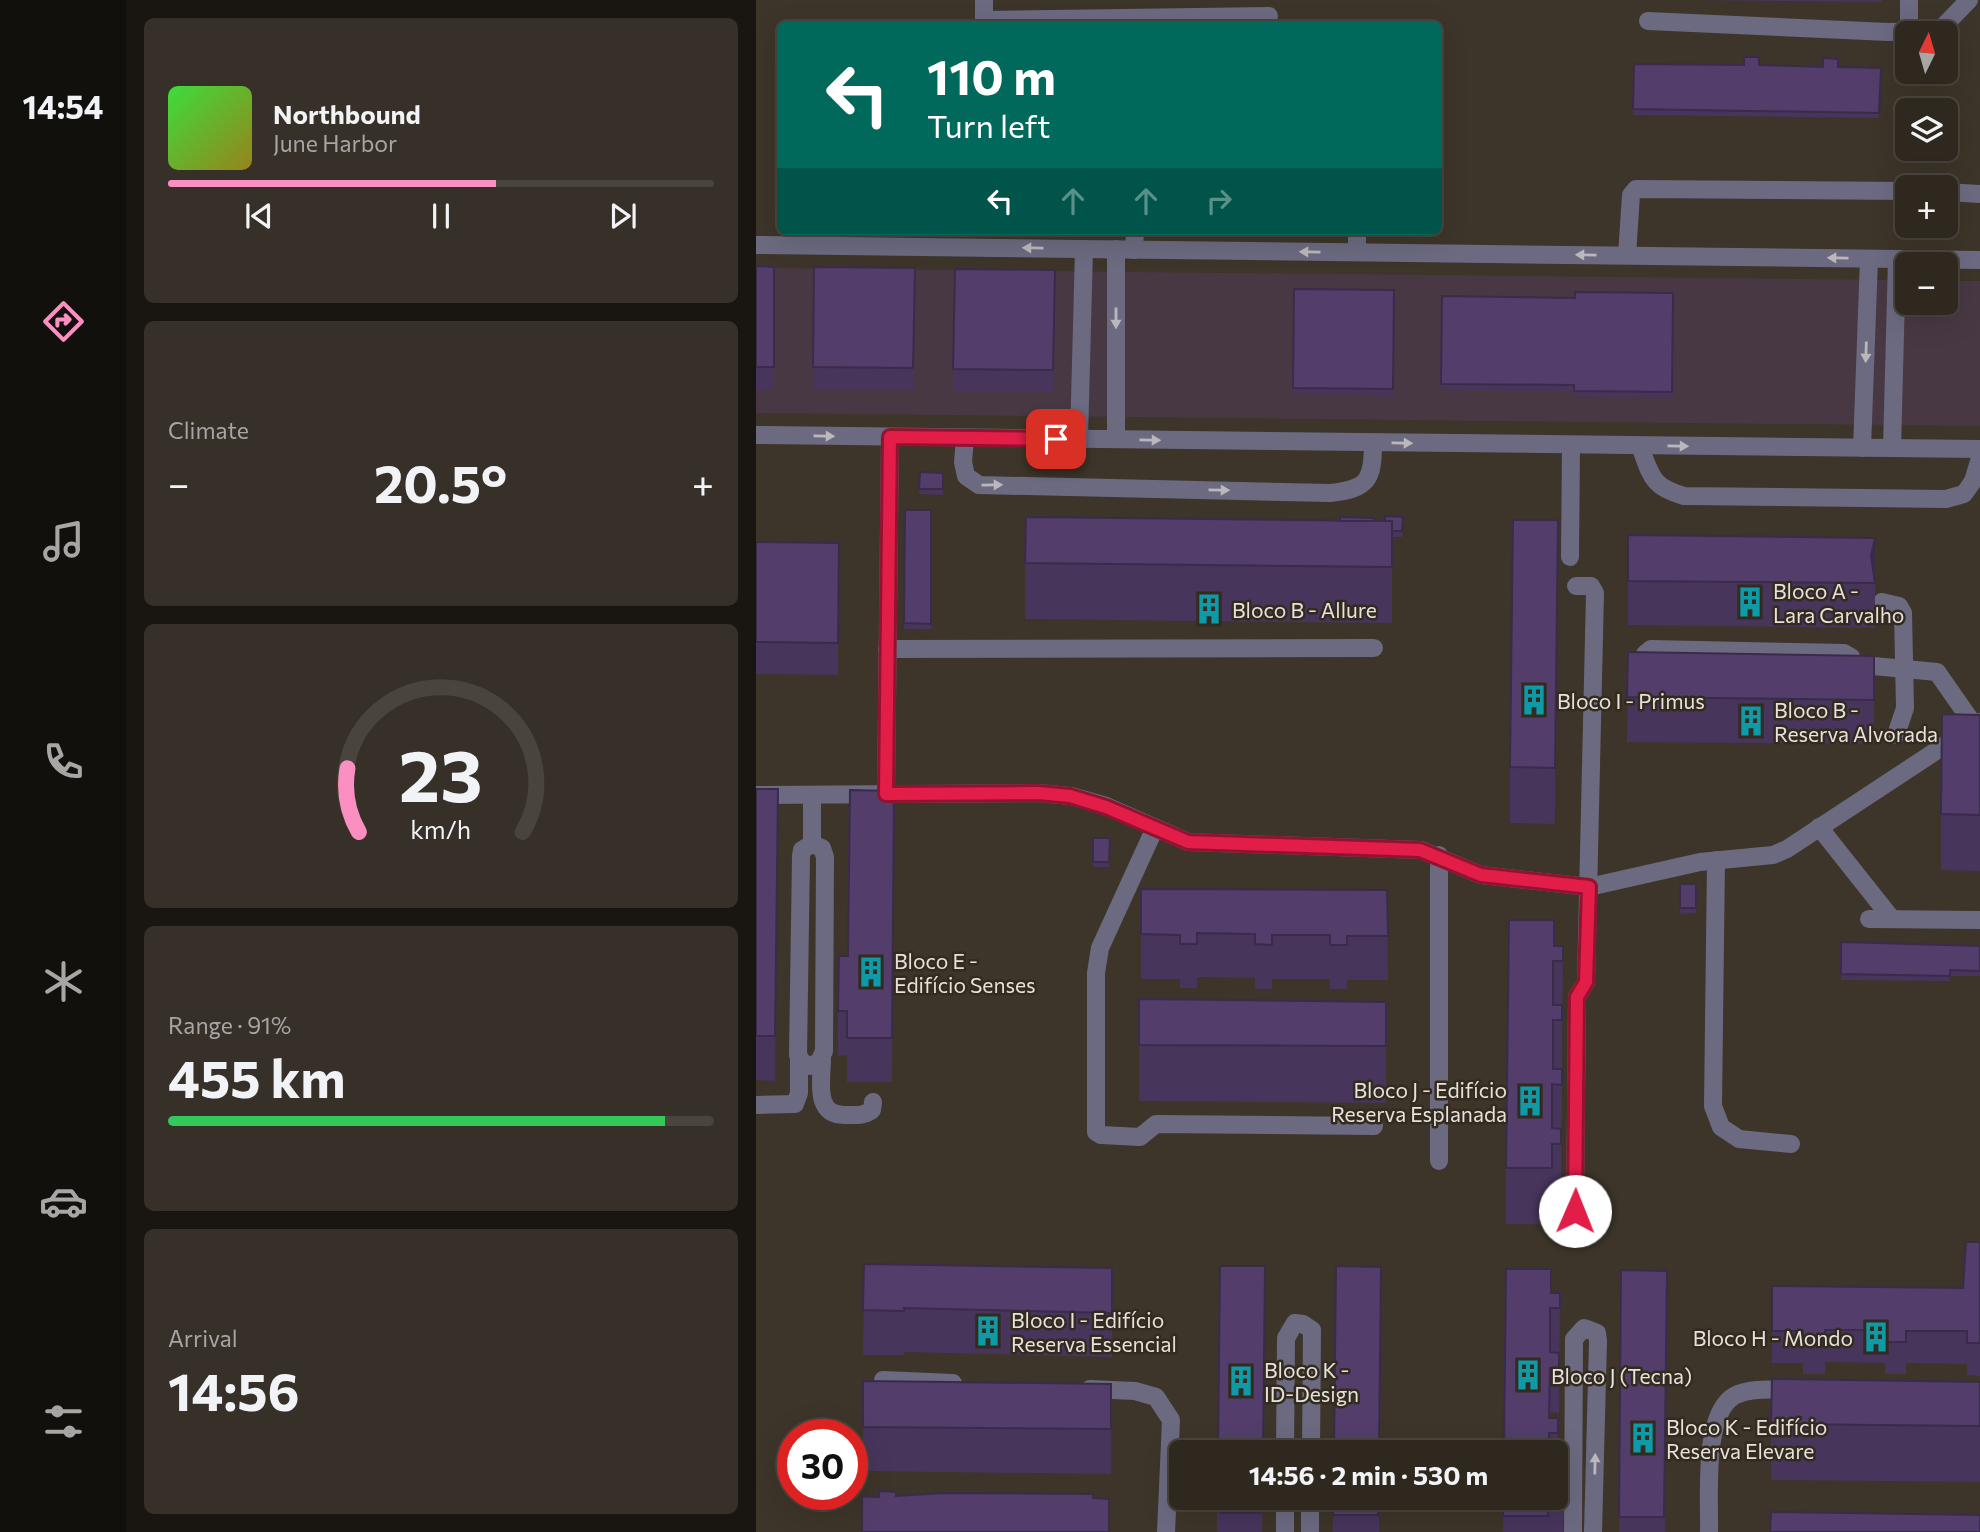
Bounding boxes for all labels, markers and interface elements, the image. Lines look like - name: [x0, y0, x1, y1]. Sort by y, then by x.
- north arrow: [1895, 21, 1958, 84]
- map controls: [1895, 21, 1958, 315]
- text: 110 m: [927, 45, 1056, 105]
- icon: left: [812, 49, 903, 140]
- text: 14:54: [23, 86, 103, 126]
- text: Northbound: [273, 98, 421, 129]
- button: layers: [1895, 98, 1958, 161]
- text: Turn left: [927, 105, 1051, 145]
- text: June Harbor: [273, 129, 397, 157]
- button: +: [1895, 175, 1958, 238]
- icon: left: [981, 182, 1019, 220]
- icon: ahead: [1054, 182, 1092, 220]
- icon: ahead: [1127, 182, 1165, 220]
- icon: right: [1200, 182, 1238, 220]
- icon: previous: [240, 197, 278, 235]
- icon: pause: [422, 197, 460, 235]
- icon: next: [604, 197, 642, 235]
- one-way arrow: [1022, 243, 1044, 254]
- one-way arrow: [1299, 246, 1321, 257]
- one-way arrow: [1575, 249, 1597, 261]
- button: −: [1895, 252, 1958, 315]
- one-way arrow: [1827, 253, 1849, 264]
- icon: directions: [39, 297, 88, 346]
- one-way arrow: [1110, 307, 1122, 329]
- one-way arrow: [1860, 341, 1871, 363]
- pin: [1026, 409, 1086, 469]
- text: Climate: [168, 416, 249, 444]
- icon: arrive: [1037, 420, 1075, 458]
- one-way arrow: [813, 430, 835, 442]
- one-way arrow: [1139, 434, 1161, 446]
- one-way arrow: [1391, 437, 1413, 449]
- one-way arrow: [1667, 440, 1689, 452]
- text: 20.5°: [374, 450, 507, 514]
- text: −: [168, 459, 190, 506]
- text: +: [692, 459, 714, 506]
- one-way arrow: [981, 479, 1003, 491]
- one-way arrow: [1209, 485, 1231, 496]
- icon: music: [39, 517, 88, 566]
- place label: Bloco A - Lara Carvalho: [1773, 578, 1904, 627]
- building icon: Bloco A - Lara Carvalho: [1733, 585, 1767, 619]
- building icon: Bloco B - Allure: [1192, 592, 1226, 626]
- place label: Bloco B - Allure: [1232, 597, 1377, 622]
- building icon: Bloco I - Primus: [1517, 683, 1551, 717]
- place label: Bloco I - Primus: [1557, 688, 1705, 713]
- place label: Bloco B - Reserva Alvorada: [1774, 697, 1938, 746]
- building icon: Bloco B - Reserva Alvorada: [1734, 704, 1768, 738]
- text: 23: [399, 728, 483, 817]
- icon: phone: [39, 737, 88, 786]
- text: km/h: [411, 814, 471, 844]
- place label: Bloco E - Edifício Senses: [894, 948, 1036, 997]
- building icon: Bloco E - Edifício Senses: [854, 955, 888, 989]
- icon: climate: [39, 957, 88, 1006]
- text: Range · 91%: [168, 1011, 291, 1039]
- text: 455 km: [168, 1045, 346, 1109]
- place label: Bloco J - Edifício Reserva Esplanada: [1331, 1077, 1507, 1126]
- building icon: Bloco J - Edifício Reserva Esplanada: [1513, 1084, 1547, 1118]
- position arrow: [1538, 1174, 1612, 1248]
- icon: car: [39, 1177, 88, 1226]
- place label: Bloco I - Edifício Reserva Essencial: [1011, 1307, 1177, 1356]
- building icon: Bloco I - Edifício Reserva Essencial: [971, 1314, 1005, 1348]
- building icon: Bloco H - Mondo: [1859, 1320, 1893, 1354]
- text: Arrival: [168, 1324, 238, 1352]
- place label: Bloco H - Mondo: [1693, 1325, 1853, 1350]
- place label: Bloco K - ID-Design: [1264, 1357, 1359, 1406]
- text: 14:56: [168, 1358, 300, 1422]
- building icon: Bloco J (Tecna): [1511, 1358, 1545, 1392]
- place label: Bloco J (Tecna): [1551, 1363, 1692, 1388]
- building icon: Bloco K - ID-Design: [1224, 1364, 1258, 1398]
- icon: filters: [39, 1397, 88, 1446]
- place label: Bloco K - Edifício Reserva Elevare: [1666, 1414, 1827, 1463]
- speed limit sign: 30: [777, 1419, 868, 1510]
- building icon: Bloco K - Edifício Reserva Elevare: [1626, 1421, 1660, 1455]
- one-way arrow: [1589, 1453, 1600, 1475]
- text: 14:56 · 2 min · 530 m: [1249, 1459, 1488, 1490]

